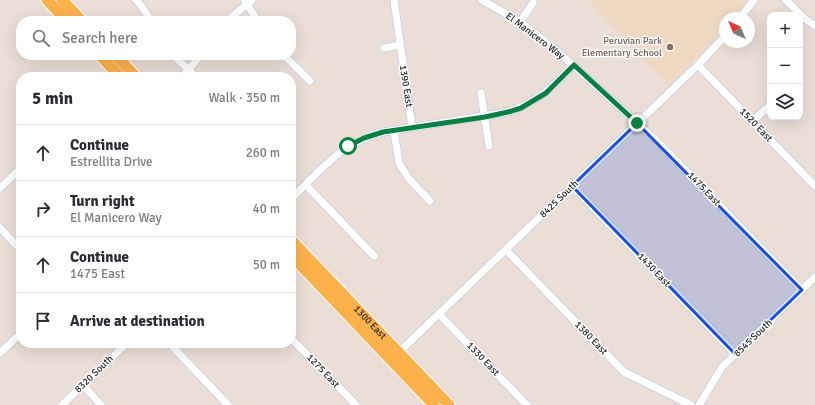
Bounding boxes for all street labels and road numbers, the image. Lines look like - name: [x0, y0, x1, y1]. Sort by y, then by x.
- street label: El Manicero Way: [503, 10, 567, 62]
- street label: 1390 East: [397, 64, 415, 108]
- street label: 1520 East: [737, 106, 775, 145]
- street label: 1475 East: [685, 170, 723, 209]
- street label: 8425 South: [537, 178, 581, 220]
- street label: 1430 East: [635, 251, 673, 290]
- street label: 1300 East: [351, 303, 389, 342]
- street label: 8545 South: [731, 317, 775, 359]
- street label: 1380 East: [572, 319, 610, 358]
- street label: 1330 East: [464, 340, 502, 379]
- street label: 1275 East: [304, 352, 342, 391]
- street label: 8320 South: [72, 353, 116, 395]

